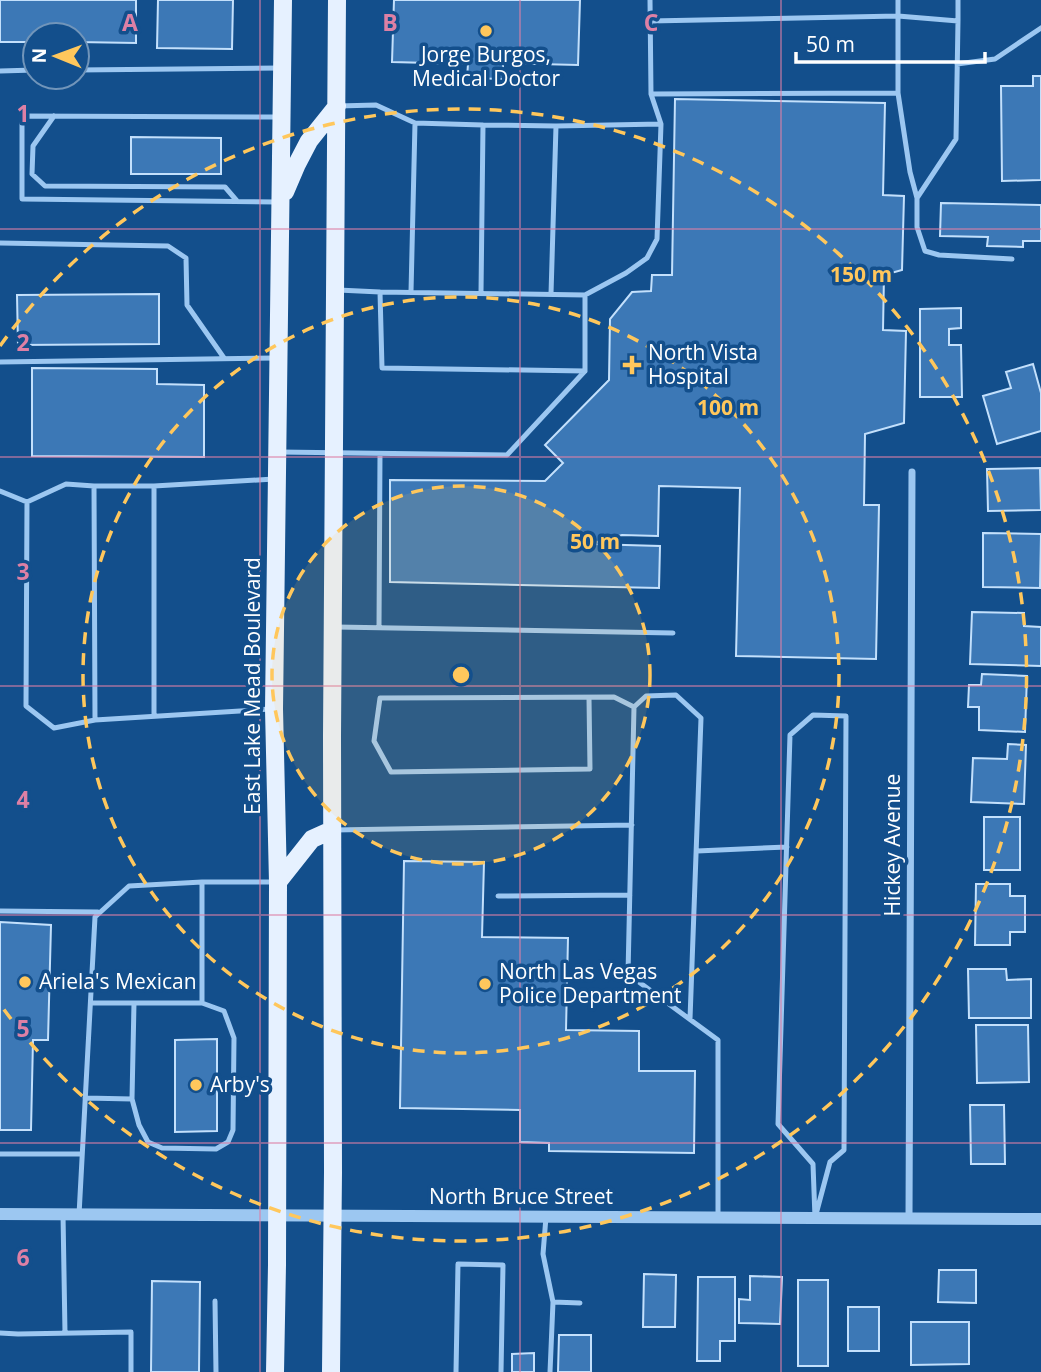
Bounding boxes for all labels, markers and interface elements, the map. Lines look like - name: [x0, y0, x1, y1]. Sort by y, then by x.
- text: A: [122, 6, 138, 38]
- text: B: [382, 6, 398, 38]
- text: C: [644, 6, 658, 38]
- north arrow: [21, 21, 91, 91]
- scale bar: [796, 21, 985, 65]
- marker: Jorge Burgos, Medical Doctor: [478, 23, 494, 39]
- text: 50 m: [806, 30, 855, 58]
- place label: Jorge Burgos, Medical Doctor: [412, 40, 560, 92]
- text: N: [26, 48, 52, 64]
- text: 1: [16, 97, 30, 129]
- text: 150 m: [830, 260, 892, 288]
- text: 2: [16, 326, 30, 358]
- place label: North Vista Hospital: [648, 338, 758, 390]
- marker: North Vista Hospital: [622, 355, 642, 375]
- text: 100 m: [697, 393, 759, 421]
- text: 50 m: [570, 527, 620, 555]
- text: 3: [16, 555, 30, 587]
- street label: East Lake Mead Boulevard: [238, 557, 266, 815]
- centre of rings: [449, 663, 473, 687]
- street label: Hickey Avenue: [878, 774, 906, 916]
- text: 4: [16, 783, 30, 815]
- place label: North Las Vegas Police Department: [499, 957, 681, 1009]
- place label: Ariela's Mexican: [39, 967, 197, 995]
- marker: Ariela's Mexican: [17, 974, 33, 990]
- marker: North Las Vegas Police Department: [477, 976, 493, 992]
- text: 5: [16, 1012, 30, 1044]
- place label: Arby's: [210, 1070, 270, 1098]
- marker: Arby's: [188, 1077, 204, 1093]
- street label: North Bruce Street: [429, 1182, 613, 1210]
- text: 6: [16, 1241, 30, 1273]

